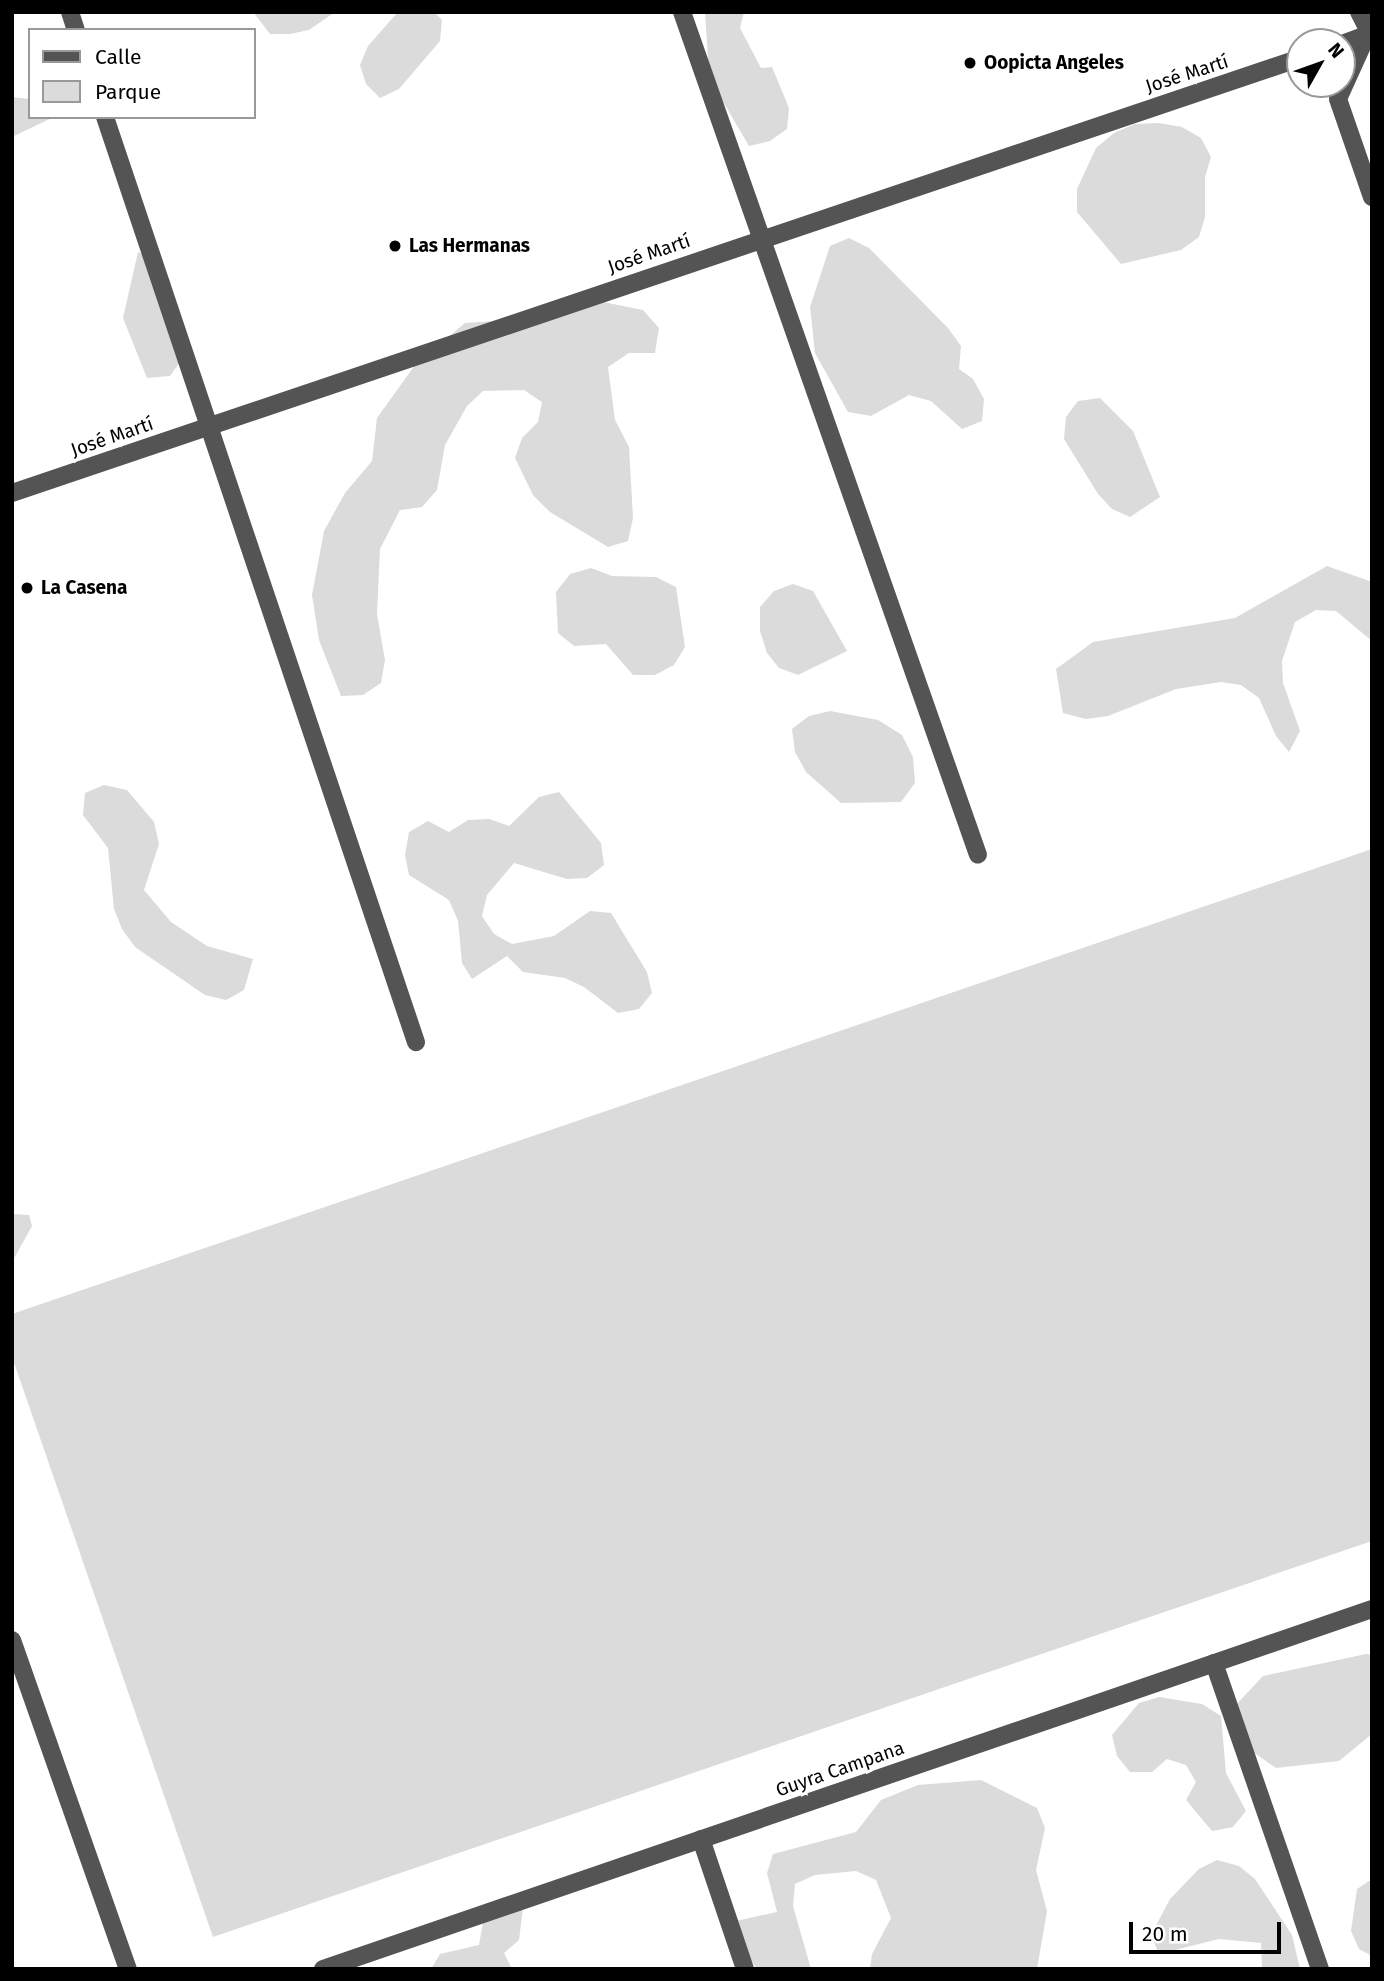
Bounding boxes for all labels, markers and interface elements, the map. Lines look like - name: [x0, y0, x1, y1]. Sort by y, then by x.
- legend: [28, 28, 256, 119]
- north arrow: [1286, 28, 1356, 98]
- text: N: [1323, 38, 1349, 63]
- text: Calle: [95, 44, 141, 70]
- street label: José Martí: [1143, 50, 1231, 98]
- place label: Oopicta Angeles: [984, 52, 1124, 74]
- marker: Oopicta Angeles: [962, 55, 978, 71]
- text: Parque: [95, 79, 161, 105]
- street label: José Martí: [605, 229, 693, 279]
- place label: Las Hermanas: [409, 235, 530, 257]
- marker: Las Hermanas: [387, 238, 403, 254]
- street label: José Martí: [68, 412, 156, 462]
- place label: La Casena: [41, 577, 127, 599]
- marker: La Casena: [19, 580, 35, 596]
- street label: Guyra Campana: [773, 1736, 907, 1802]
- scale bar: [1132, 1908, 1284, 1952]
- text: 20 m: [1142, 1921, 1188, 1947]

